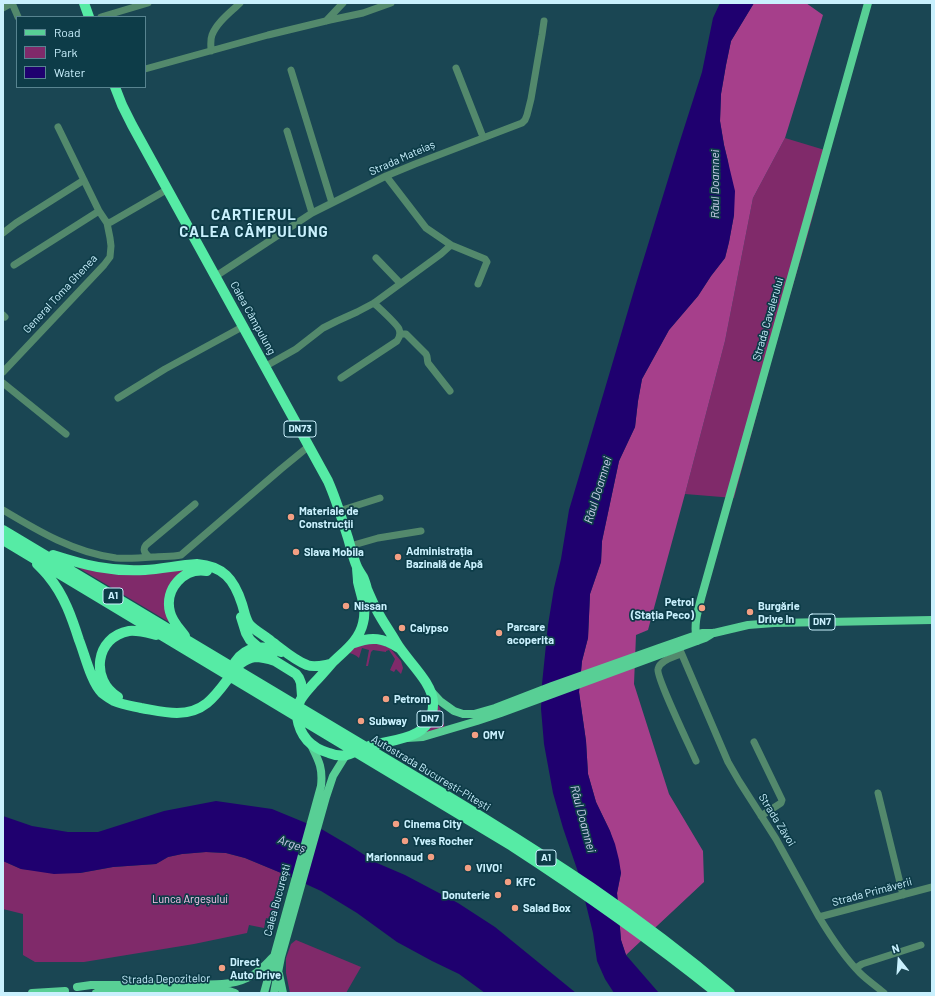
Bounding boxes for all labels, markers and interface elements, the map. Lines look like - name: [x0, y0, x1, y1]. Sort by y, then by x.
- legend: [16, 16, 146, 88]
- text: Road: [54, 25, 81, 39]
- text: Park: [54, 45, 78, 59]
- text: Water: [54, 65, 85, 79]
- street label: Strada Mateiaș: [367, 138, 437, 178]
- water label: Râul Doamnei: [708, 149, 722, 219]
- district label: CARTIERUL CALEA CÂMPULUNG: [179, 206, 329, 241]
- street label: General Toma Ghenea: [20, 252, 100, 336]
- street label: Strada Cavalerului: [750, 276, 786, 362]
- street label: Calea Câmpulung: [227, 279, 279, 357]
- road number: DN73: [284, 421, 316, 437]
- water label: Râul Doamnei: [581, 455, 615, 525]
- place label: Materiale de Construcții: [299, 504, 359, 530]
- marker: Materiale de Construcții: [286, 512, 296, 522]
- place label: Administrația Bazinală de Apă: [406, 544, 483, 570]
- place label: Slava Mobila: [304, 545, 364, 559]
- marker: Slava Mobila: [291, 547, 301, 557]
- marker: Administrația Bazinală de Apă: [393, 552, 403, 562]
- road number: A1: [103, 588, 123, 604]
- place label: Petrol (Stația Peco): [631, 595, 694, 621]
- place label: Nissan: [354, 599, 387, 613]
- place label: Burgărie Drive In: [758, 599, 800, 625]
- marker: Nissan: [341, 601, 351, 611]
- marker: Petrol (Stația Peco): [697, 603, 707, 613]
- marker: Burgărie Drive In: [745, 607, 755, 617]
- road number: DN7: [809, 614, 835, 630]
- place label: Parcare acoperita: [507, 620, 554, 646]
- place label: Calypso: [410, 621, 449, 635]
- marker: Calypso: [397, 623, 407, 633]
- marker: Parcare acoperita: [494, 628, 504, 638]
- place label: Petrom: [394, 692, 430, 706]
- marker: Petrom: [381, 694, 391, 704]
- road number: DN7: [417, 711, 443, 727]
- place label: Subway: [369, 714, 407, 728]
- marker: Subway: [356, 716, 366, 726]
- place label: OMV: [483, 728, 505, 742]
- marker: OMV: [470, 730, 480, 740]
- street label: Autostrada București-Pitești: [369, 732, 493, 814]
- water label: Râul Doamnei: [567, 784, 599, 854]
- street label: Strada Zăvoi: [756, 791, 798, 849]
- place label: Cinema City: [404, 817, 462, 831]
- marker: Cinema City: [391, 819, 401, 829]
- water label: Argeș: [276, 832, 308, 856]
- place label: Yves Rocher: [413, 834, 473, 848]
- marker: Yves Rocher: [400, 836, 410, 846]
- place label: Marionnaud: [366, 850, 423, 864]
- road number: A1: [536, 850, 556, 866]
- marker: Marionnaud: [426, 852, 436, 862]
- place label: VIVO!: [476, 861, 503, 875]
- street label: Calea București: [261, 862, 293, 938]
- marker: VIVO!: [463, 863, 473, 873]
- place label: KFC: [516, 875, 536, 889]
- street label: Strada Primăverii: [831, 875, 913, 909]
- marker: KFC: [503, 877, 513, 887]
- place label: Donuterie: [442, 888, 490, 902]
- marker: Donuterie: [493, 890, 503, 900]
- park label: Lunca Argeșului: [152, 892, 228, 906]
- place label: Salad Box: [523, 901, 571, 915]
- marker: Salad Box: [510, 903, 520, 913]
- north arrow: [879, 940, 919, 980]
- text: N: [890, 941, 901, 955]
- place label: Direct Auto Drive: [230, 955, 281, 981]
- marker: Direct Auto Drive: [217, 963, 227, 973]
- street label: Strada Depozitelor: [122, 972, 210, 986]

